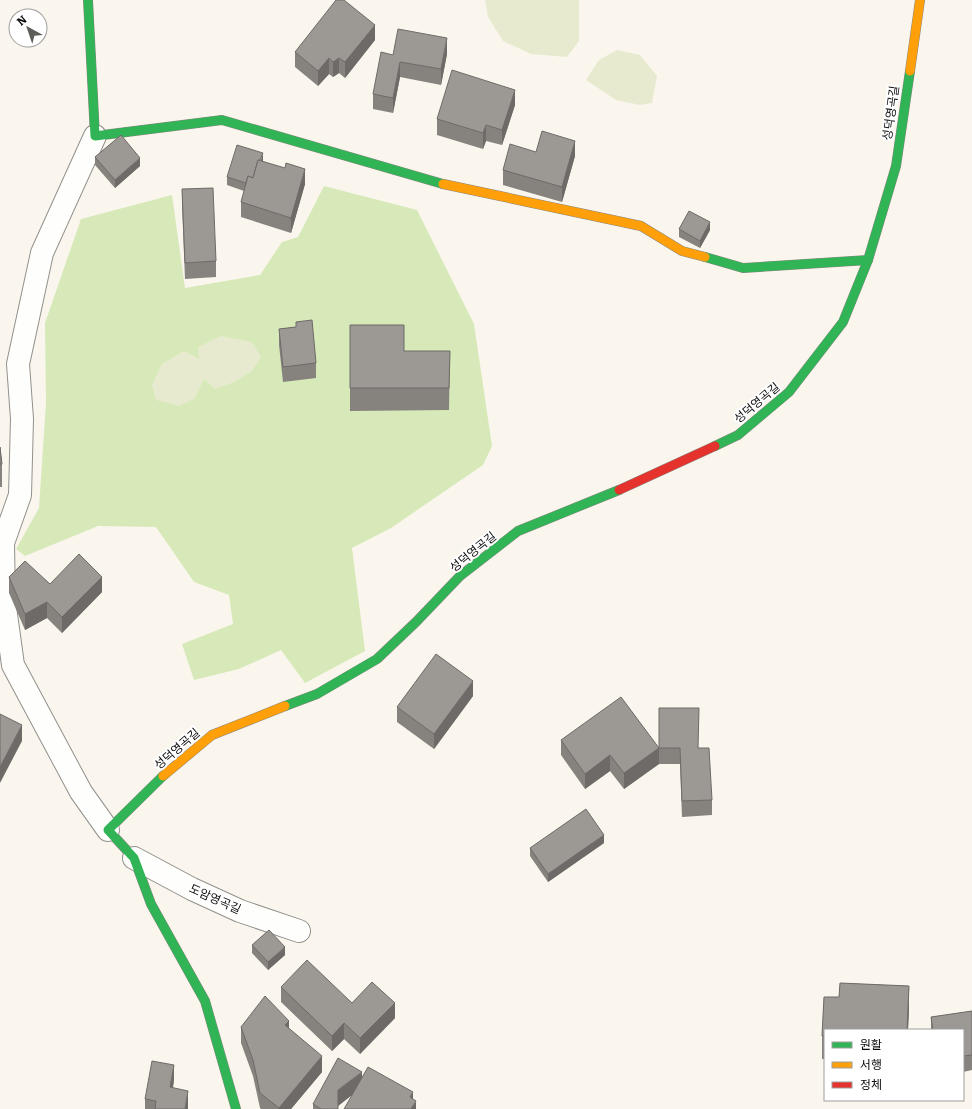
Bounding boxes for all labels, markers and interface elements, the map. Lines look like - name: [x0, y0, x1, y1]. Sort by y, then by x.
- north arrow: [8, 8, 48, 48]
- text: N: [14, 13, 30, 28]
- street label: 성덕영곡길: [880, 85, 902, 141]
- street label: 성덕영곡길: [731, 380, 783, 426]
- street label: 성덕영곡길: [447, 529, 499, 575]
- street label: 성덕영곡길: [152, 726, 202, 772]
- street label: 도암영곡길: [187, 881, 243, 917]
- legend: [824, 1029, 964, 1101]
- text: 원활: [860, 1038, 882, 1052]
- text: 서행: [860, 1058, 882, 1072]
- text: 정체: [860, 1078, 882, 1092]

